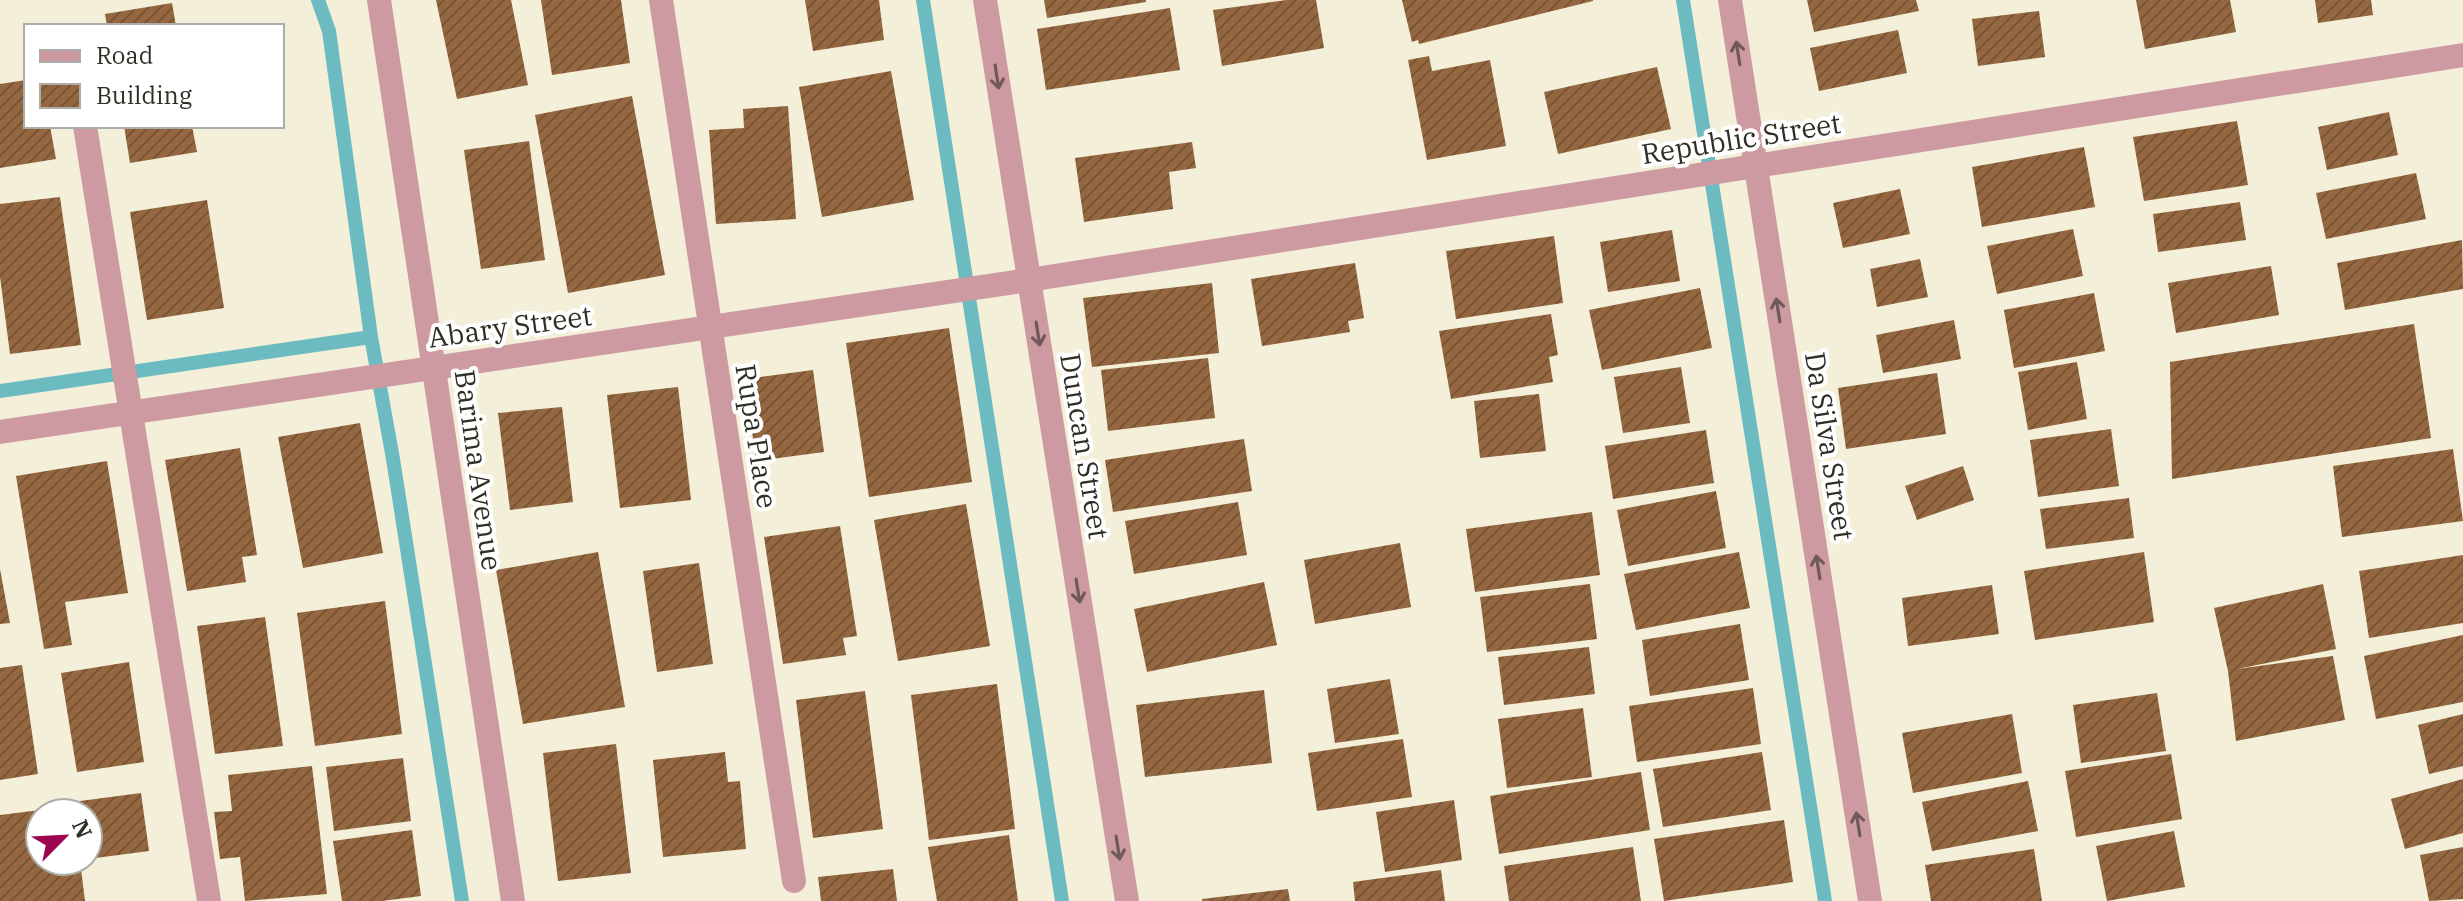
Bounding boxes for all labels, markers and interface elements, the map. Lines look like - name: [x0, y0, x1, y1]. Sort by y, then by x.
- legend: [24, 24, 284, 128]
- text: Road: [96, 39, 153, 71]
- one-way arrow: [1730, 41, 1745, 66]
- one-way arrow: [990, 64, 1005, 89]
- text: Building: [96, 79, 192, 111]
- street label: Republic Street: [1639, 104, 1843, 172]
- street label: Abary Street: [426, 296, 594, 356]
- one-way arrow: [1770, 298, 1785, 323]
- one-way arrow: [1031, 321, 1046, 346]
- street label: Da Silva Street: [1797, 349, 1863, 543]
- street label: Duncan Street: [1052, 350, 1118, 542]
- street label: Rupa Place: [727, 361, 787, 511]
- street label: Barima Avenue: [447, 367, 511, 573]
- one-way arrow: [1810, 555, 1825, 580]
- one-way arrow: [1071, 578, 1086, 603]
- north arrow: [24, 797, 104, 877]
- one-way arrow: [1850, 812, 1865, 837]
- text: N: [66, 815, 100, 843]
- one-way arrow: [1111, 834, 1126, 860]

